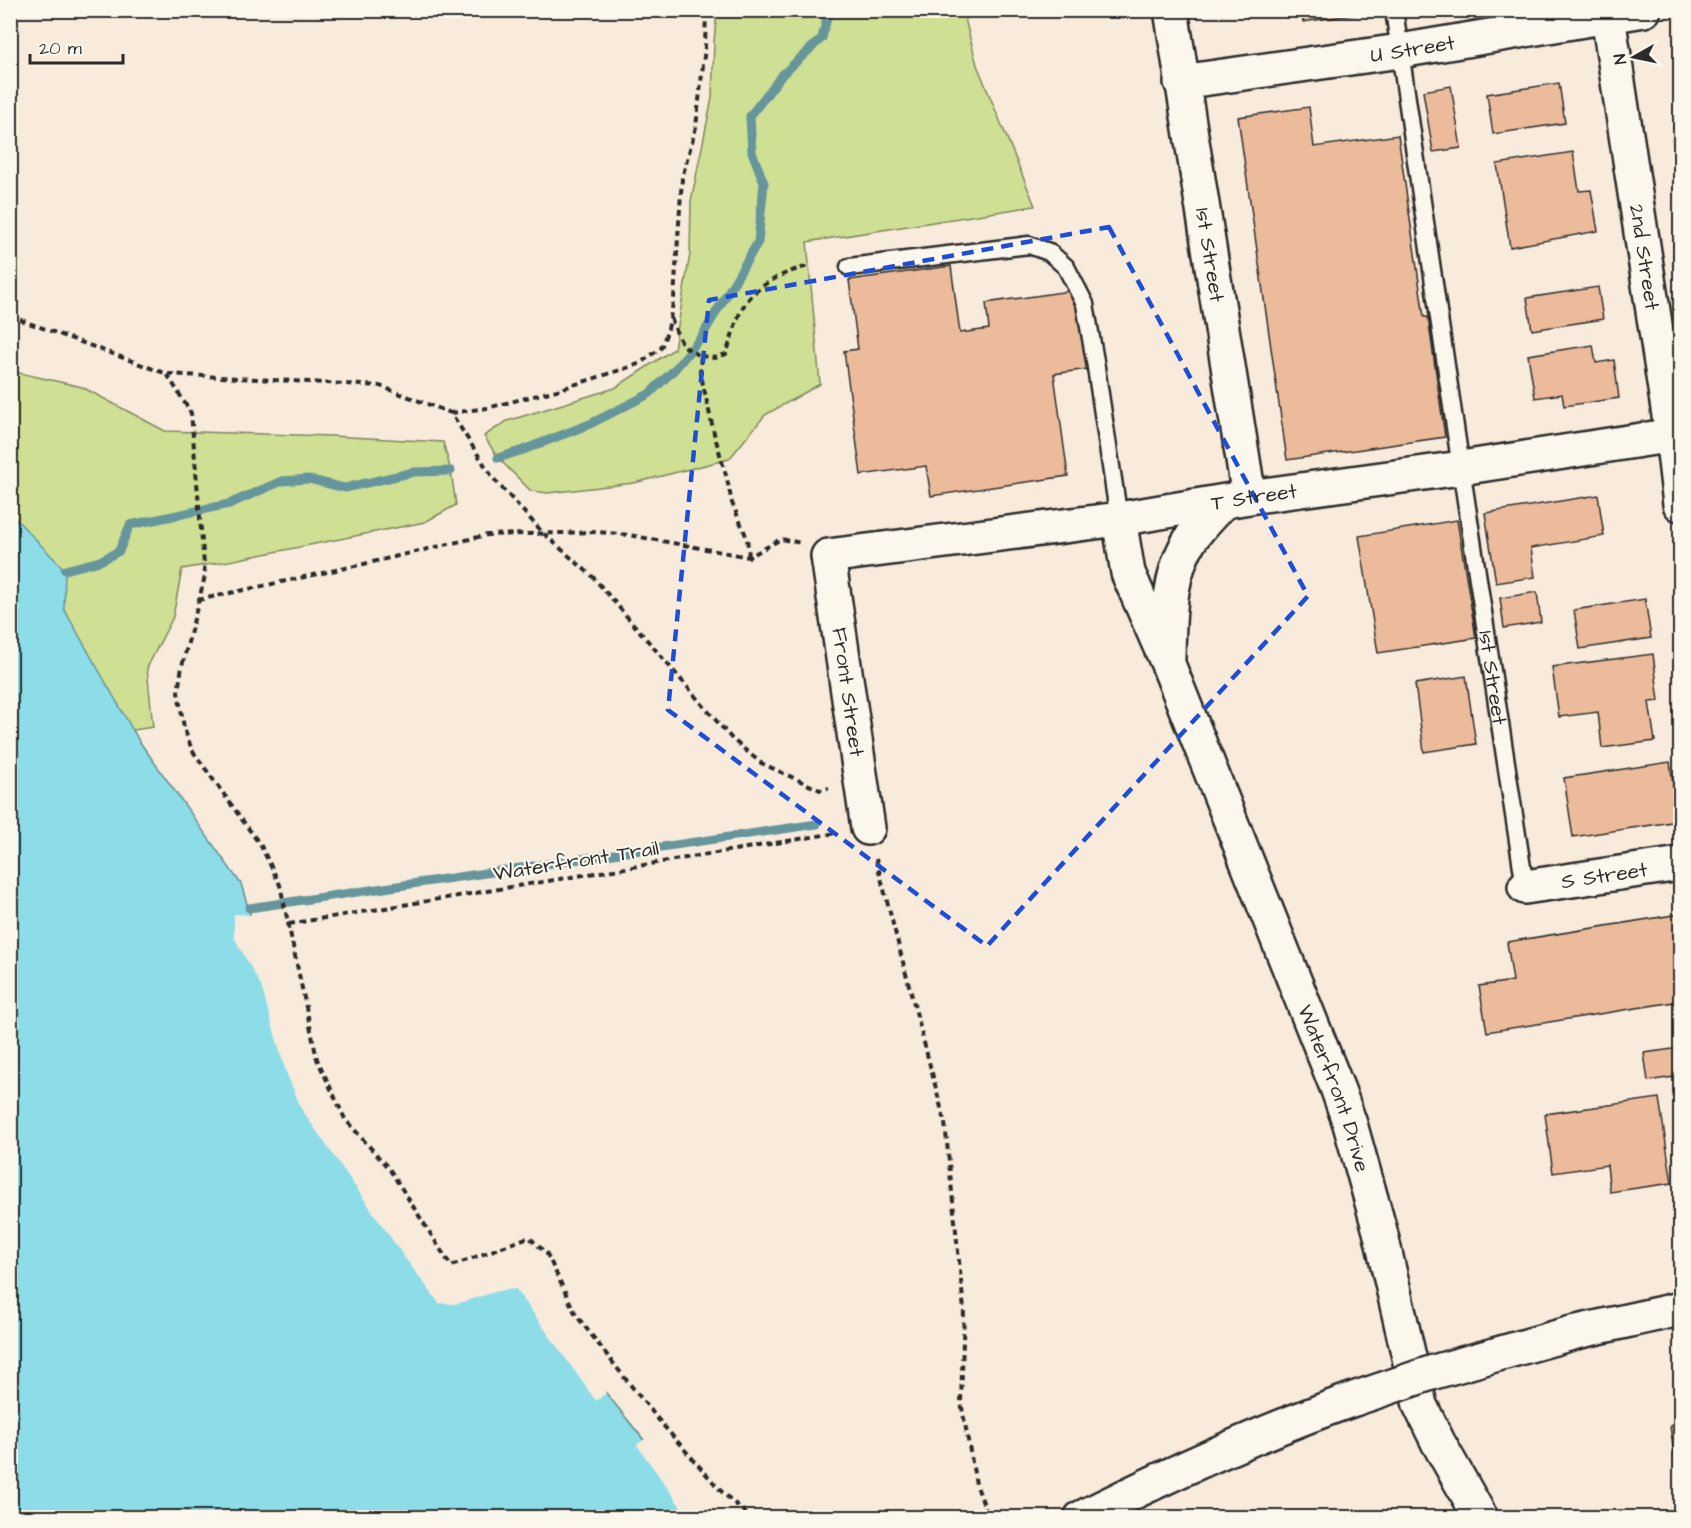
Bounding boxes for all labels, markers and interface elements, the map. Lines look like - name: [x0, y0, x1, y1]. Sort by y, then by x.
- scale bar: [30, 27, 123, 65]
- street label: U Street: [1369, 27, 1457, 70]
- north arrow: [1604, 27, 1664, 87]
- text: 20 m: [39, 36, 82, 61]
- text: N: [1609, 53, 1632, 66]
- street label: 2nd Street: [1622, 202, 1667, 312]
- street label: 1st Street: [1188, 206, 1232, 305]
- street label: T Street: [1209, 476, 1299, 518]
- street label: Front Street: [825, 626, 871, 759]
- street label: 1st Street: [1472, 629, 1515, 727]
- street label: Waterfront Trail: [491, 834, 661, 888]
- street label: S Street: [1559, 854, 1650, 896]
- street label: Waterfront Drive: [1291, 1000, 1377, 1175]

